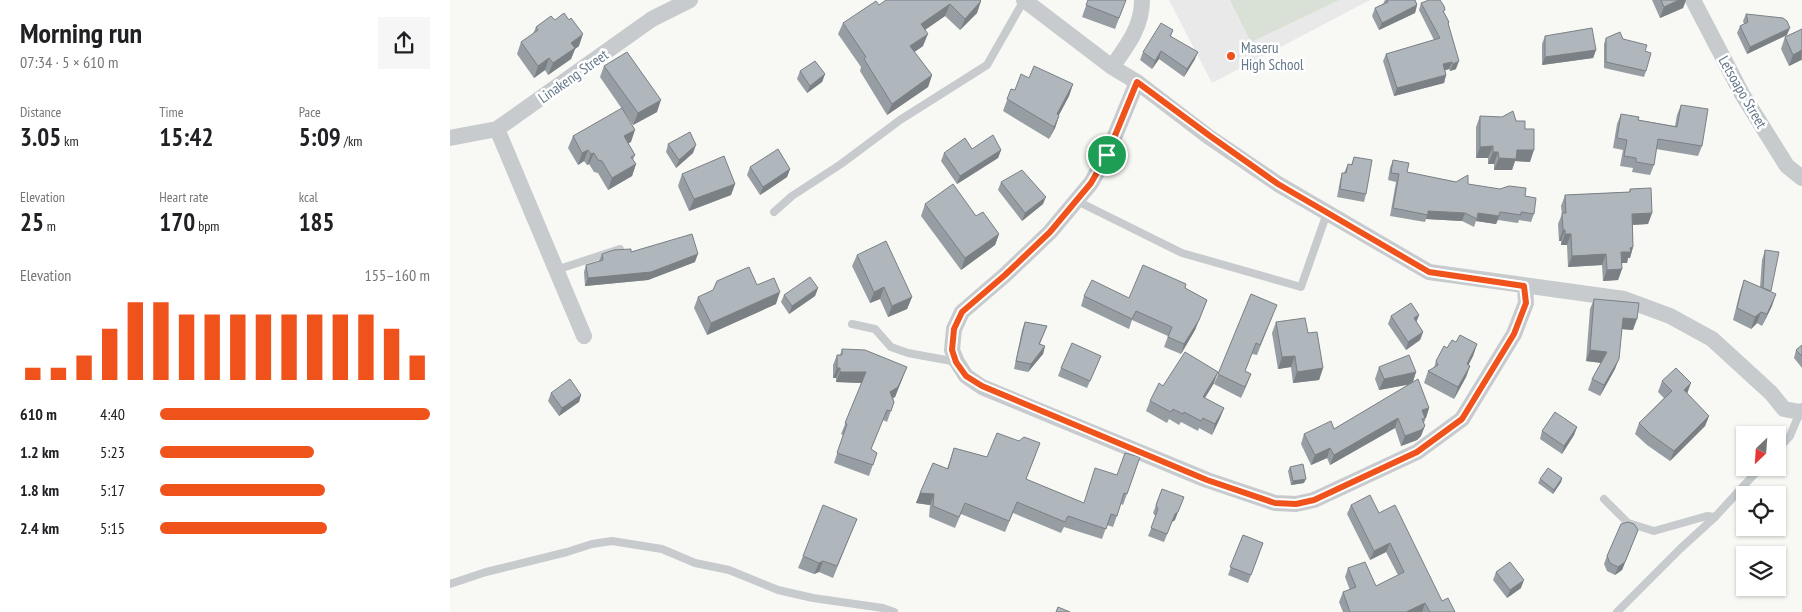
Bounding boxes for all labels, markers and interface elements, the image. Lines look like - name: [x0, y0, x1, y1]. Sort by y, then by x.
- text: Morning run: [20, 14, 142, 51]
- button: share: [378, 17, 430, 69]
- place label: Maseru High School: [1241, 38, 1304, 74]
- street label: Linakeng Street: [534, 45, 612, 107]
- marker: Maseru High School: [1225, 50, 1237, 62]
- text: 07:34 · 5 × 610 m: [20, 52, 118, 72]
- street label: Letsoapo Street: [1715, 52, 1771, 132]
- text: Distance: [20, 103, 61, 121]
- text: Time: [159, 103, 184, 121]
- text: Pace: [299, 103, 321, 121]
- text: 3.05: [20, 121, 61, 153]
- text: 15:42: [159, 121, 213, 153]
- text: 5:09: [299, 121, 341, 153]
- text: km: [61, 132, 79, 150]
- text: /km: [341, 132, 362, 150]
- pin: [1086, 134, 1128, 176]
- icon: arrive: [1093, 141, 1121, 169]
- text: Elevation: [20, 188, 65, 206]
- text: Heart rate: [159, 188, 208, 206]
- text: kcal: [299, 188, 318, 206]
- text: 25: [20, 206, 44, 238]
- text: 170: [159, 206, 195, 238]
- text: 185: [299, 206, 335, 238]
- text: m: [44, 217, 56, 235]
- text: bpm: [195, 217, 219, 235]
- text: Elevation: [20, 265, 71, 285]
- text: 155–160 m: [365, 265, 430, 285]
- text: 610 m: [20, 404, 57, 424]
- text: 4:40: [100, 404, 125, 424]
- north arrow: [1736, 426, 1786, 476]
- map controls: [1736, 426, 1786, 596]
- text: 1.2 km: [20, 442, 59, 462]
- text: 5:23: [100, 442, 125, 462]
- text: 1.8 km: [20, 480, 59, 500]
- text: 5:17: [100, 480, 125, 500]
- button: locate: [1736, 486, 1786, 536]
- text: 2.4 km: [20, 518, 59, 538]
- text: 5:15: [100, 518, 125, 538]
- button: layers: [1736, 546, 1786, 596]

